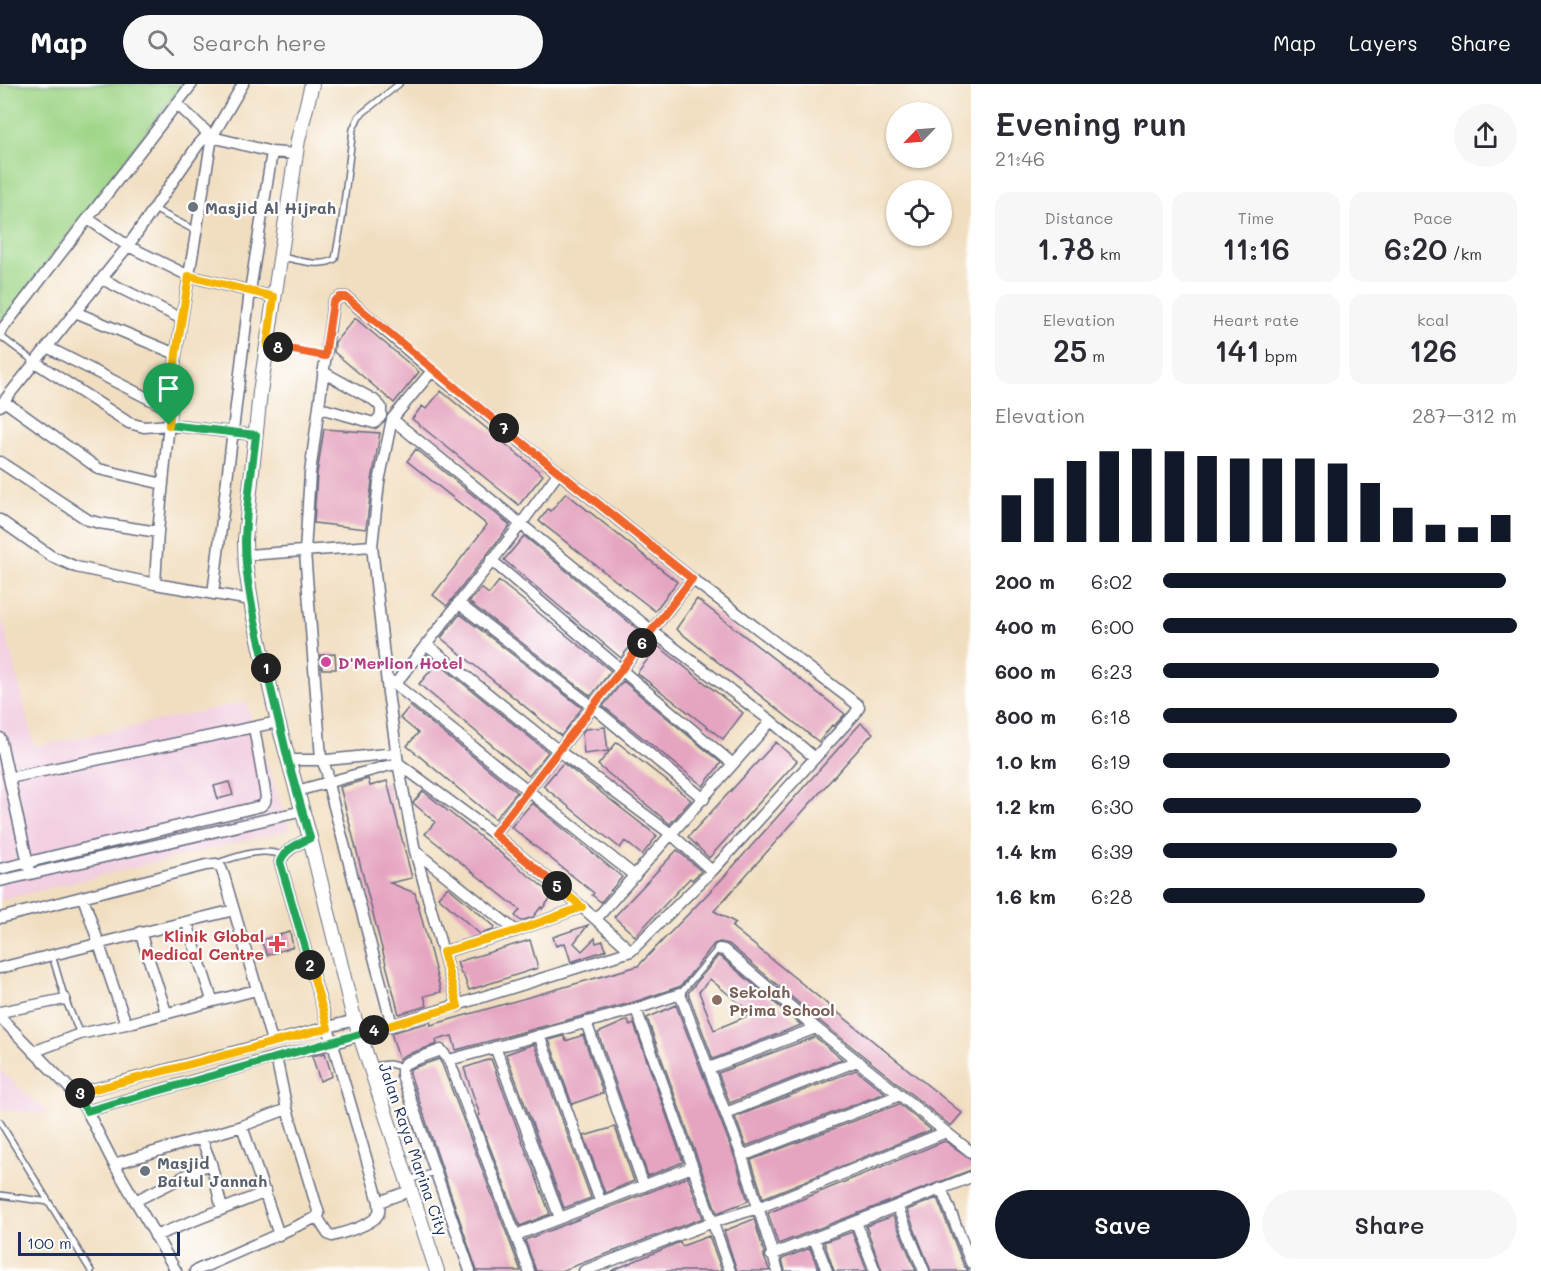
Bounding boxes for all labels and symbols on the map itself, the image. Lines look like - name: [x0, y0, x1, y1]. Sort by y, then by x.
- north arrow: [886, 102, 952, 168]
- place label: Masjid Al Hijrah: [205, 197, 336, 218]
- marker: Masjid Al Hijrah: [186, 200, 200, 214]
- pin: 8: [263, 332, 293, 362]
- pin: [143, 363, 194, 425]
- pin: 7: [489, 413, 519, 443]
- pin: 6: [627, 628, 657, 658]
- place label: D'Merlion Hotel: [338, 652, 463, 673]
- pin: 1: [251, 653, 281, 683]
- marker: D'Merlion Hotel: [319, 655, 333, 669]
- pin: 5: [542, 871, 572, 901]
- place label: Klinik Global Medical Centre: [141, 925, 264, 964]
- marker: Klinik Global Medical Centre: [268, 935, 286, 953]
- pin: 2: [295, 950, 325, 980]
- place label: Sekolah Prima School: [729, 981, 835, 1020]
- marker: Sekolah Prima School: [710, 993, 724, 1007]
- pin: 4: [359, 1015, 389, 1045]
- street label: Jalan Raya Marina City: [374, 1060, 454, 1238]
- pin: 3: [65, 1078, 95, 1108]
- place label: Masjid Baitul Jannah: [157, 1152, 267, 1191]
- marker: Masjid Baitul Jannah: [138, 1164, 152, 1178]
- scale bar: [18, 1229, 180, 1256]

